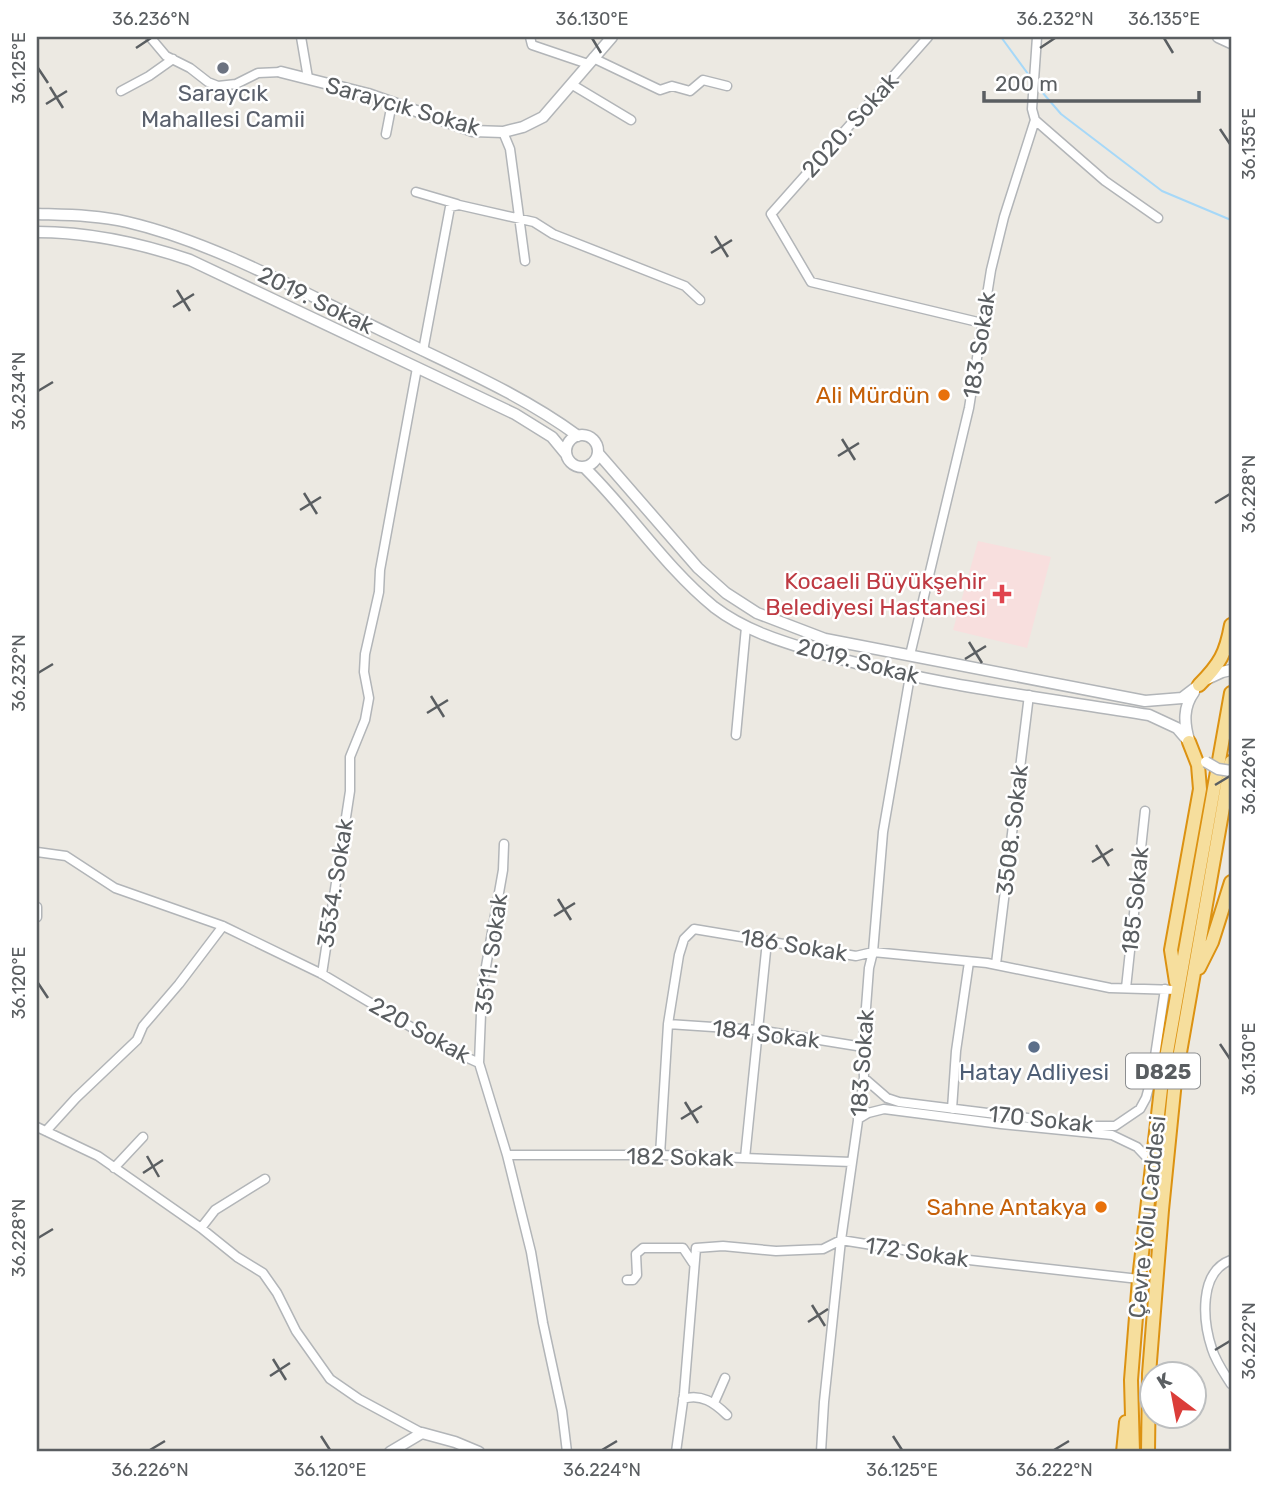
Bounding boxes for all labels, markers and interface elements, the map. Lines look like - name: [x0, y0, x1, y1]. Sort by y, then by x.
- text: 36.236°N: [112, 8, 190, 30]
- text: 36.130°E: [556, 8, 628, 30]
- text: 36.232°N: [1016, 8, 1094, 30]
- text: 36.135°E: [1128, 8, 1200, 30]
- text: 36.125°E: [8, 32, 30, 104]
- marker: Saraycık Mahallesi Camii: [215, 60, 231, 76]
- scale bar: [984, 60, 1200, 104]
- street label: 2020. Sokak: [796, 67, 904, 183]
- street label: Saraycık Sokak: [322, 71, 484, 141]
- text: 200 m: [995, 71, 1058, 96]
- place label: Saraycık Mahallesi Camii: [141, 79, 305, 133]
- text: 36.135°E: [1238, 108, 1260, 180]
- street label: 2019. Sokak: [254, 260, 379, 340]
- street label: 183 Sokak: [957, 290, 1001, 400]
- text: 36.234°N: [8, 352, 30, 430]
- place label: Ali Mürdün: [816, 381, 930, 409]
- marker: Ali Mürdün: [936, 387, 952, 403]
- text: 36.228°N: [1238, 455, 1260, 533]
- place label: Kocaeli Büyükşehir Belediyesi Hastanesi: [765, 567, 986, 621]
- marker: Kocaeli Büyükşehir Belediyesi Hastanesi: [992, 584, 1012, 604]
- street label: 2019. Sokak: [794, 632, 922, 690]
- text: 36.232°N: [8, 634, 30, 712]
- text: 36.226°N: [1238, 737, 1260, 815]
- street label: 3508. Sokak: [990, 763, 1034, 897]
- street label: 3534. Sokak: [311, 816, 359, 950]
- street label: 185 Sokak: [1115, 845, 1155, 955]
- street label: 3511. Sokak: [469, 892, 513, 1016]
- street label: 186 Sokak: [739, 923, 849, 967]
- text: 36.120°E: [8, 947, 30, 1019]
- street label: 220 Sokak: [365, 991, 475, 1069]
- street label: 183 Sokak: [844, 1008, 880, 1118]
- street label: 184 Sokak: [711, 1014, 821, 1054]
- text: 36.130°E: [1238, 1023, 1260, 1095]
- marker: Hatay Adliyesi: [1026, 1039, 1042, 1055]
- road number: D825: [1126, 1054, 1200, 1088]
- place label: Hatay Adliyesi: [959, 1058, 1109, 1086]
- street label: 170 Sokak: [987, 1100, 1095, 1138]
- street label: Çevre Yolu Caddesi: [1122, 1114, 1172, 1320]
- street label: 182 Sokak: [626, 1142, 734, 1172]
- place label: Sahne Antakya: [926, 1193, 1087, 1221]
- text: 36.228°N: [8, 1199, 30, 1277]
- marker: Sahne Antakya: [1093, 1199, 1109, 1215]
- street label: 172 Sokak: [863, 1231, 971, 1273]
- text: 36.222°N: [1238, 1302, 1260, 1380]
- north arrow: [1138, 1360, 1208, 1430]
- text: K: [1153, 1368, 1176, 1394]
- text: 36.226°N: [111, 1459, 189, 1481]
- text: 36.120°E: [294, 1459, 366, 1481]
- text: 36.224°N: [563, 1459, 641, 1481]
- text: 36.125°E: [866, 1459, 938, 1481]
- text: 36.222°N: [1015, 1459, 1093, 1481]

